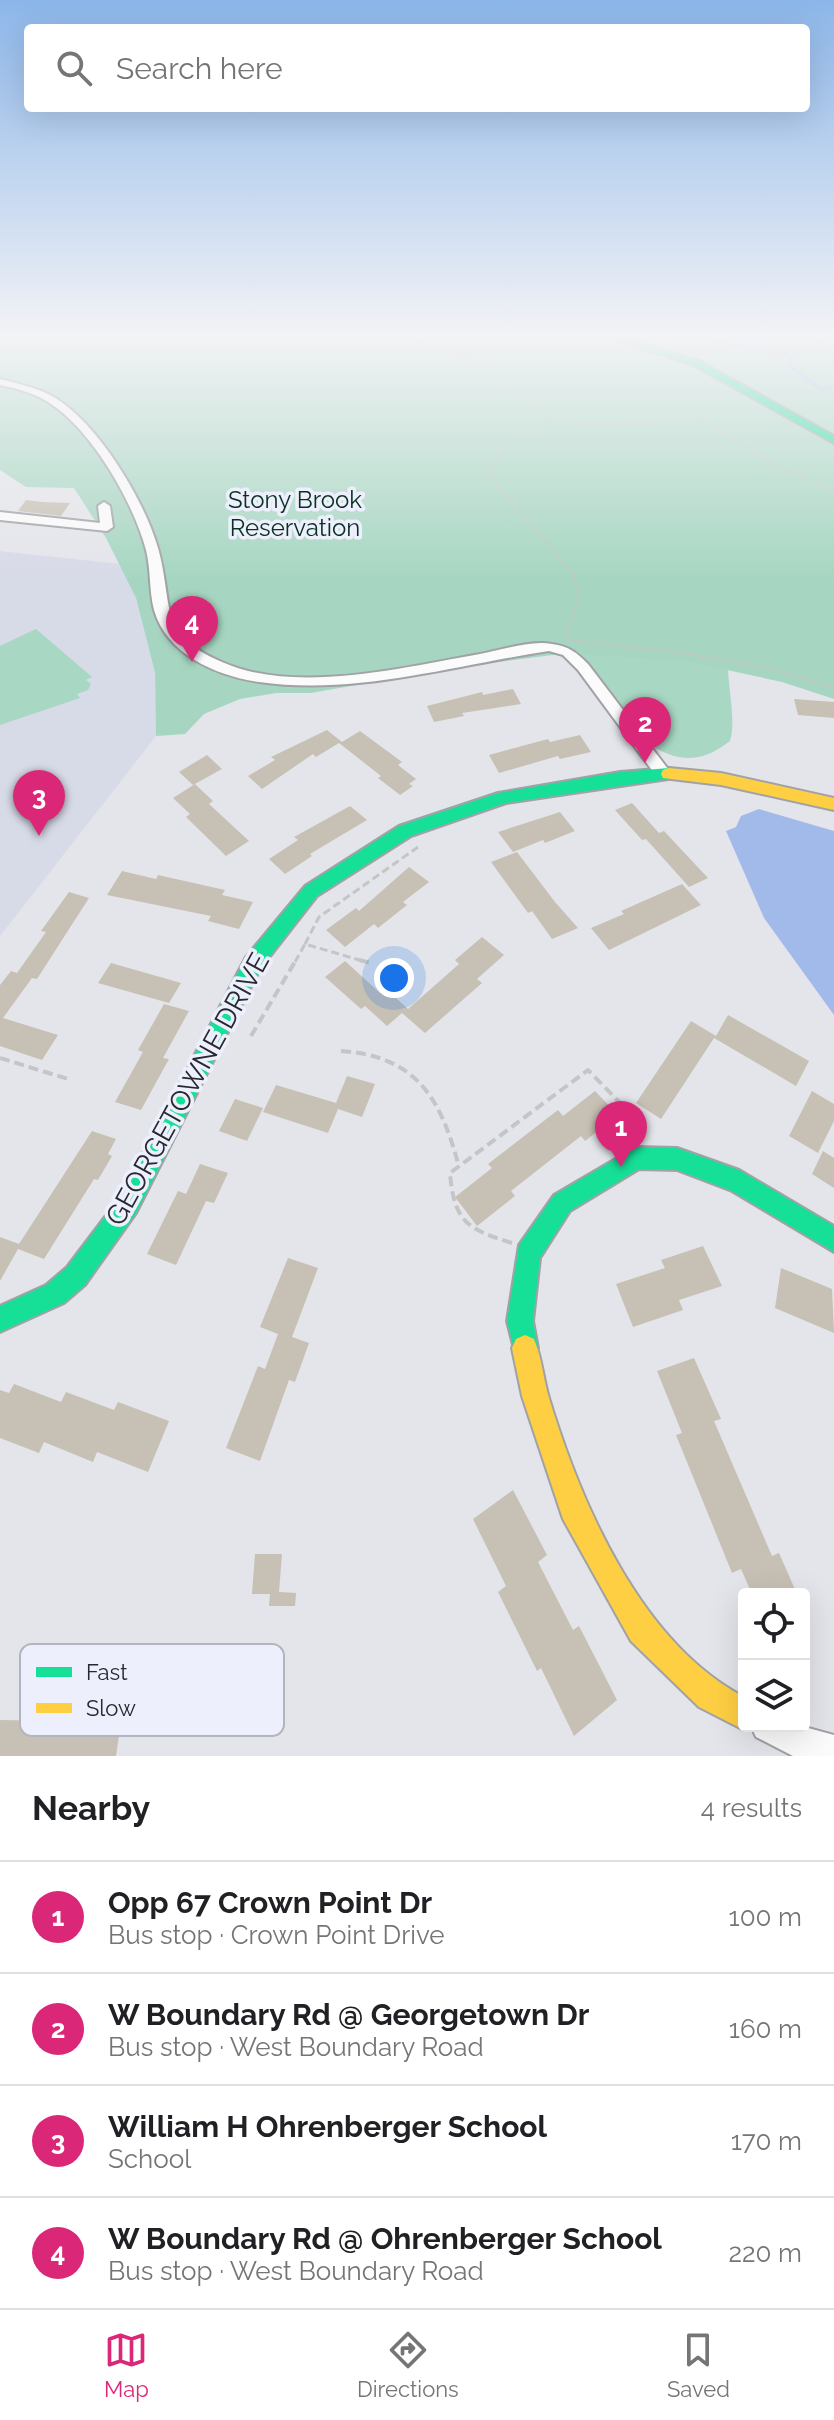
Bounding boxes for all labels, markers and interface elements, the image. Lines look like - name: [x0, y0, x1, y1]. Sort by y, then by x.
- search box: [24, 24, 810, 112]
- icon: search: [52, 46, 96, 90]
- text: Search here: [116, 51, 283, 86]
- park label: Stony Brook Reservation: [228, 485, 362, 542]
- pin: 4: [166, 596, 218, 662]
- pin: 2: [619, 697, 671, 763]
- pin: 3: [13, 770, 65, 836]
- street label: GEORGETOWNE DRIVE: [99, 947, 276, 1231]
- your location: [374, 958, 414, 998]
- pin: 1: [595, 1101, 647, 1167]
- map controls: [738, 1588, 810, 1732]
- button: locate: [738, 1588, 810, 1660]
- legend: [20, 1644, 284, 1736]
- text: Fast: [86, 1659, 128, 1685]
- button: layers: [738, 1660, 810, 1732]
- text: Slow: [86, 1695, 136, 1721]
- text: Nearby: [32, 1788, 150, 1828]
- text: 4 results: [701, 1793, 802, 1823]
- text: Opp 67 Crown Point Dr: [108, 1885, 432, 1920]
- text: 1: [52, 1902, 64, 1932]
- text: 100 m: [729, 1902, 802, 1932]
- text: Bus stop · Crown Point Drive: [108, 1920, 445, 1950]
- text: W Boundary Rd @ Georgetown Dr: [108, 1997, 589, 2032]
- text: 2: [51, 2014, 65, 2044]
- text: 160 m: [729, 2014, 802, 2044]
- text: Bus stop · West Boundary Road: [108, 2032, 484, 2062]
- text: William H Ohrenberger School: [108, 2109, 547, 2144]
- text: 3: [51, 2126, 65, 2156]
- text: 170 m: [731, 2126, 802, 2156]
- text: School: [108, 2144, 191, 2174]
- text: W Boundary Rd @ Ohrenberger School: [108, 2221, 662, 2256]
- text: 4: [51, 2238, 65, 2268]
- text: 220 m: [728, 2238, 802, 2268]
- text: Bus stop · West Boundary Road: [108, 2256, 484, 2286]
- tab: Map: [104, 2328, 149, 2402]
- tab: Directions: [357, 2328, 459, 2402]
- tab: Saved: [667, 2328, 730, 2402]

